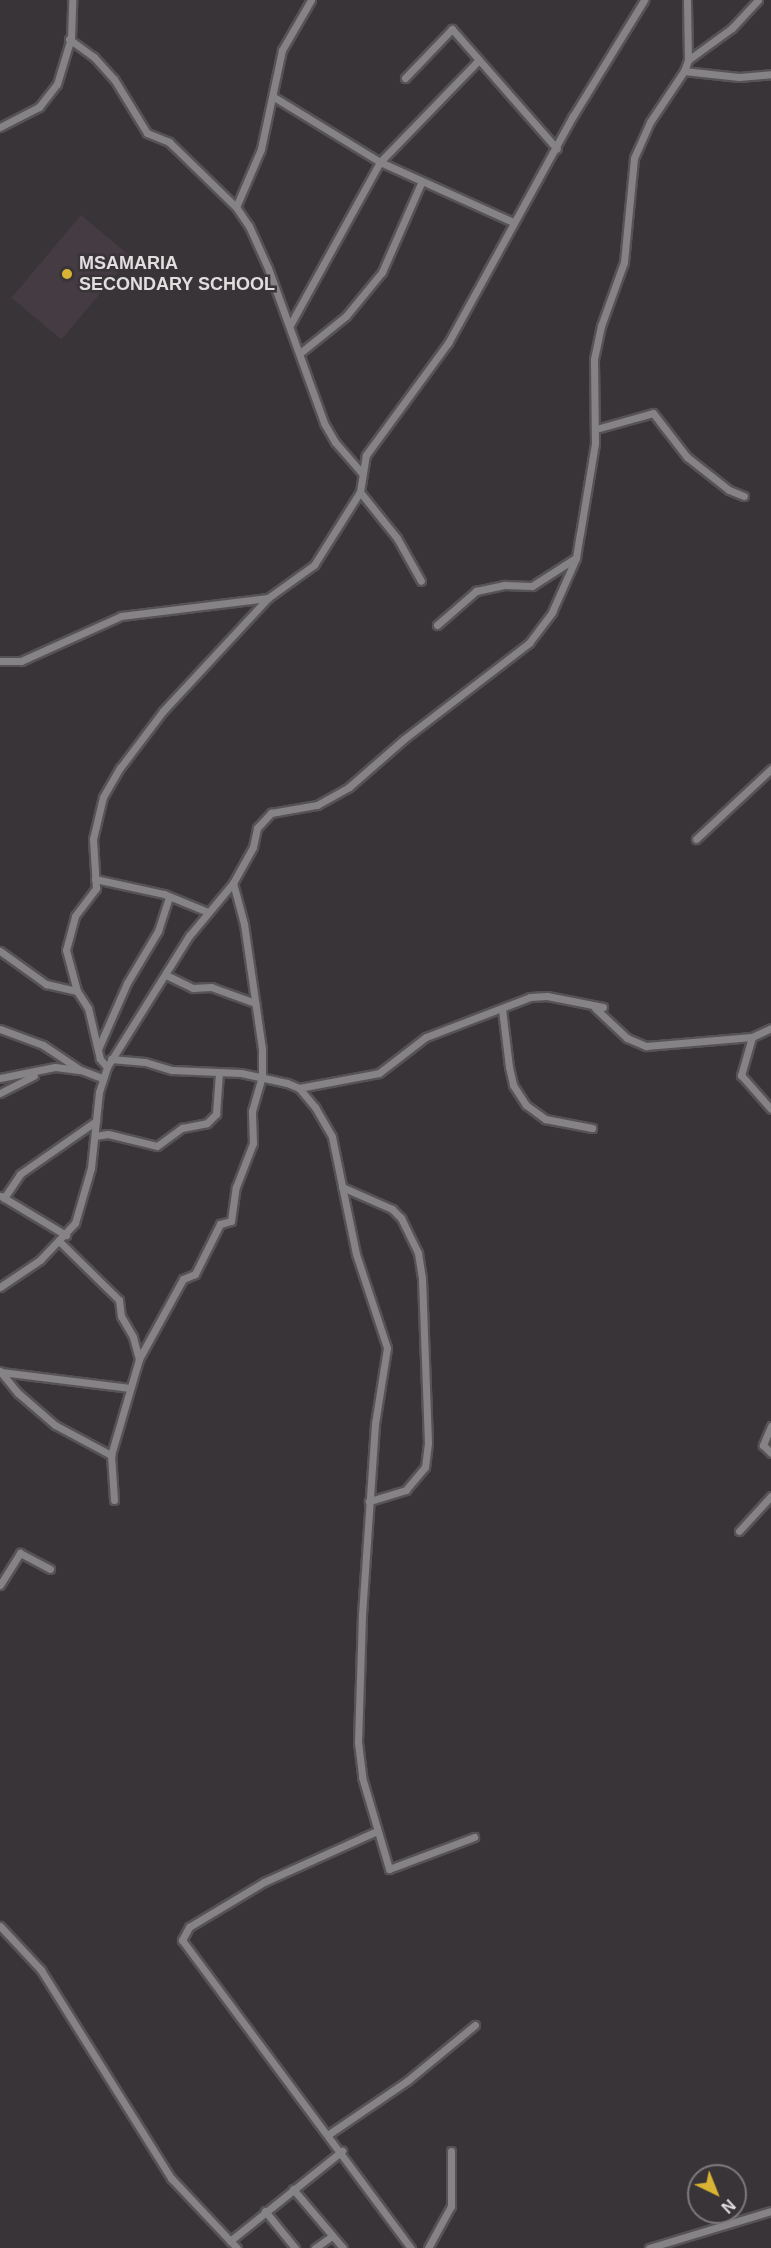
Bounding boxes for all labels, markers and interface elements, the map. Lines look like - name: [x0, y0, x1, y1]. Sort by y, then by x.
- place label: MSAMARIA SECONDARY SCHOOL: [79, 253, 275, 296]
- marker: MSAMARIA SECONDARY SCHOOL: [60, 267, 74, 281]
- north arrow: [687, 2164, 747, 2224]
- text: N: [718, 2196, 738, 2216]

